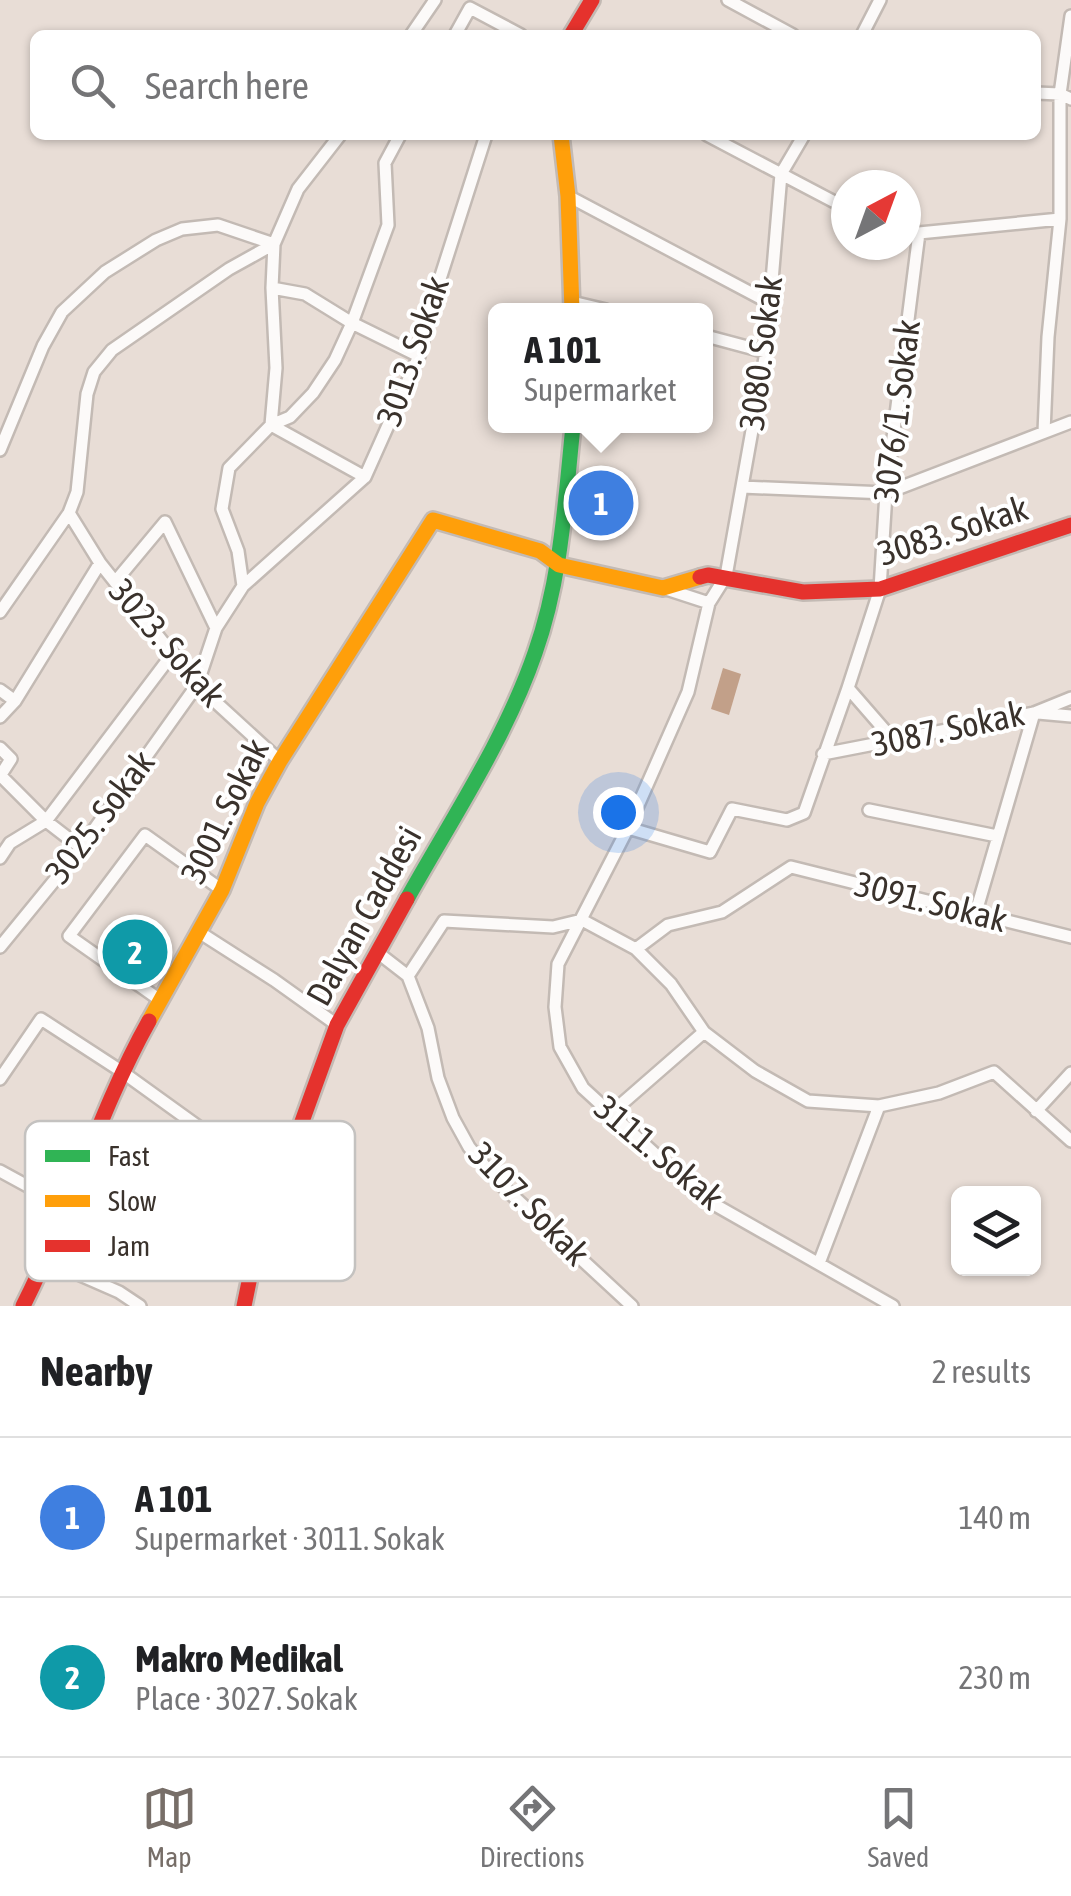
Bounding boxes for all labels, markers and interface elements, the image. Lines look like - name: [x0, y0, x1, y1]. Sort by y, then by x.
- search box: [30, 30, 1041, 140]
- icon: search: [65, 58, 120, 113]
- text: Search here: [145, 64, 309, 107]
- north arrow: [831, 170, 921, 260]
- street label: 3013. Sokak: [368, 271, 456, 430]
- street label: 3080. Sokak: [731, 273, 789, 432]
- popup: [488, 303, 713, 433]
- street label: 3076/1. Sokak: [865, 317, 927, 504]
- text: A 101: [524, 328, 602, 371]
- text: Supermarket: [524, 371, 677, 408]
- pin: 1: [568, 466, 634, 540]
- street label: 3083. Sokak: [873, 487, 1033, 573]
- street label: 3023. Sokak: [102, 571, 234, 714]
- street label: 3087. Sokak: [868, 692, 1028, 764]
- street label: 3001. Sokak: [172, 732, 276, 889]
- street label: 3025. Sokak: [37, 742, 162, 890]
- your location: [593, 787, 644, 838]
- street label: Dalyan Caddesi: [298, 819, 429, 1012]
- street label: 3091. Sokak: [851, 863, 1011, 939]
- pin: 2: [102, 914, 168, 990]
- street label: 3111. Sokak: [587, 1087, 732, 1217]
- legend: [25, 1121, 355, 1281]
- street label: 3107. Sokak: [461, 1134, 598, 1273]
- text: Fast: [108, 1140, 150, 1172]
- text: Slow: [108, 1185, 157, 1217]
- map controls: [951, 1186, 1041, 1276]
- button: layers: [951, 1186, 1041, 1276]
- text: Jam: [108, 1230, 150, 1262]
- text: Nearby: [40, 1347, 153, 1395]
- text: 2 results: [932, 1353, 1031, 1390]
- text: A 101: [135, 1477, 212, 1520]
- text: 1: [65, 1499, 80, 1536]
- text: 140 m: [958, 1499, 1031, 1536]
- text: Supermarket · 3011. Sokak: [135, 1520, 445, 1557]
- text: Makro Medikal: [135, 1637, 343, 1680]
- text: 2: [65, 1659, 80, 1696]
- text: 230 m: [958, 1659, 1031, 1696]
- text: Place · 3027. Sokak: [135, 1680, 358, 1717]
- tab: Map: [142, 1781, 197, 1873]
- tab: Directions: [480, 1781, 584, 1873]
- tab: Saved: [868, 1781, 929, 1873]

